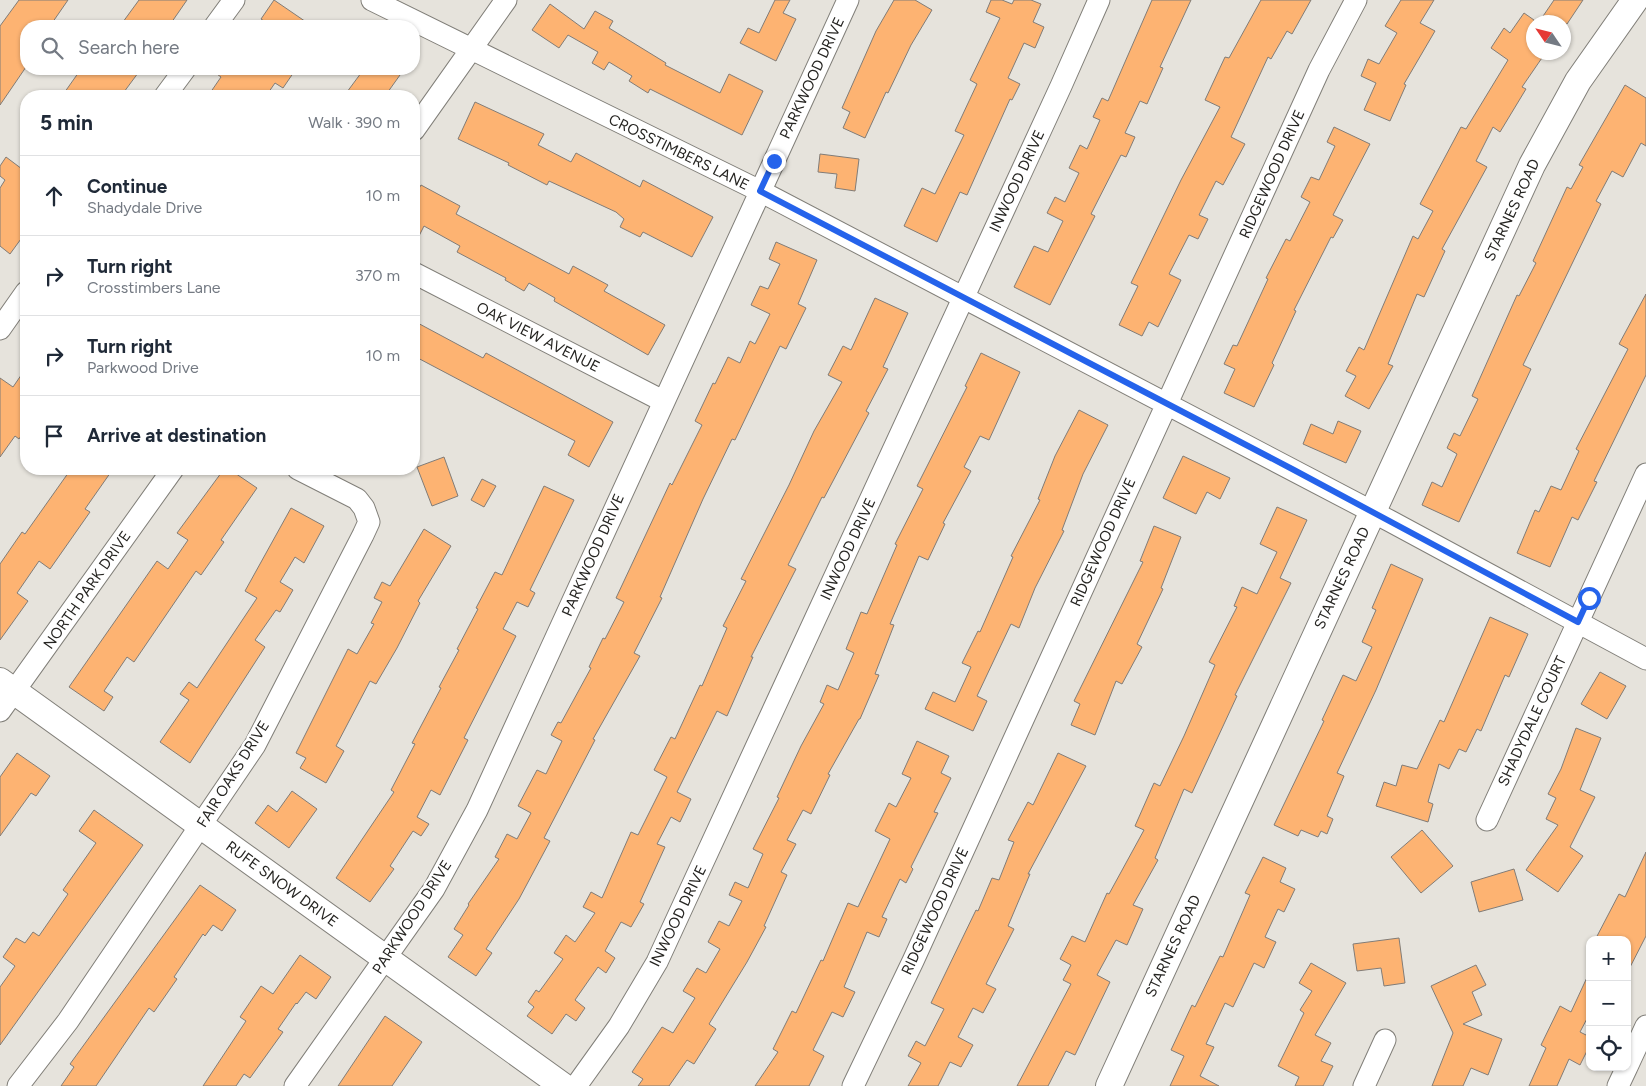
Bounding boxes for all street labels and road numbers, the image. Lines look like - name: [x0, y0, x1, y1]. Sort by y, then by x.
- street label: PARKWOOD DRIVE: [776, 14, 848, 142]
- street label: RIDGEWOOD DRIVE: [1236, 107, 1308, 241]
- street label: CROSSTIMBERS LANE: [606, 110, 752, 194]
- street label: INWOOD DRIVE: [986, 127, 1048, 235]
- street label: STARNES ROAD: [1480, 156, 1544, 264]
- street label: OAK VIEW AVENUE: [473, 298, 603, 376]
- street label: RIDGEWOOD DRIVE: [1067, 475, 1139, 609]
- street label: PARKWOOD DRIVE: [558, 491, 628, 619]
- street label: INWOOD DRIVE: [817, 495, 879, 603]
- street label: STARNES ROAD: [1310, 524, 1374, 632]
- street label: NORTH PARK DRIVE: [39, 528, 135, 652]
- street label: SHADYDALE COURT: [1494, 652, 1570, 789]
- street label: FAIR OAKS DRIVE: [193, 717, 273, 831]
- street label: RUFE SNOW DRIVE: [222, 837, 342, 931]
- street label: RIDGEWOOD DRIVE: [898, 844, 972, 978]
- street label: PARKWOOD DRIVE: [368, 857, 456, 977]
- street label: INWOOD DRIVE: [646, 862, 710, 970]
- street label: STARNES ROAD: [1141, 892, 1205, 1000]

